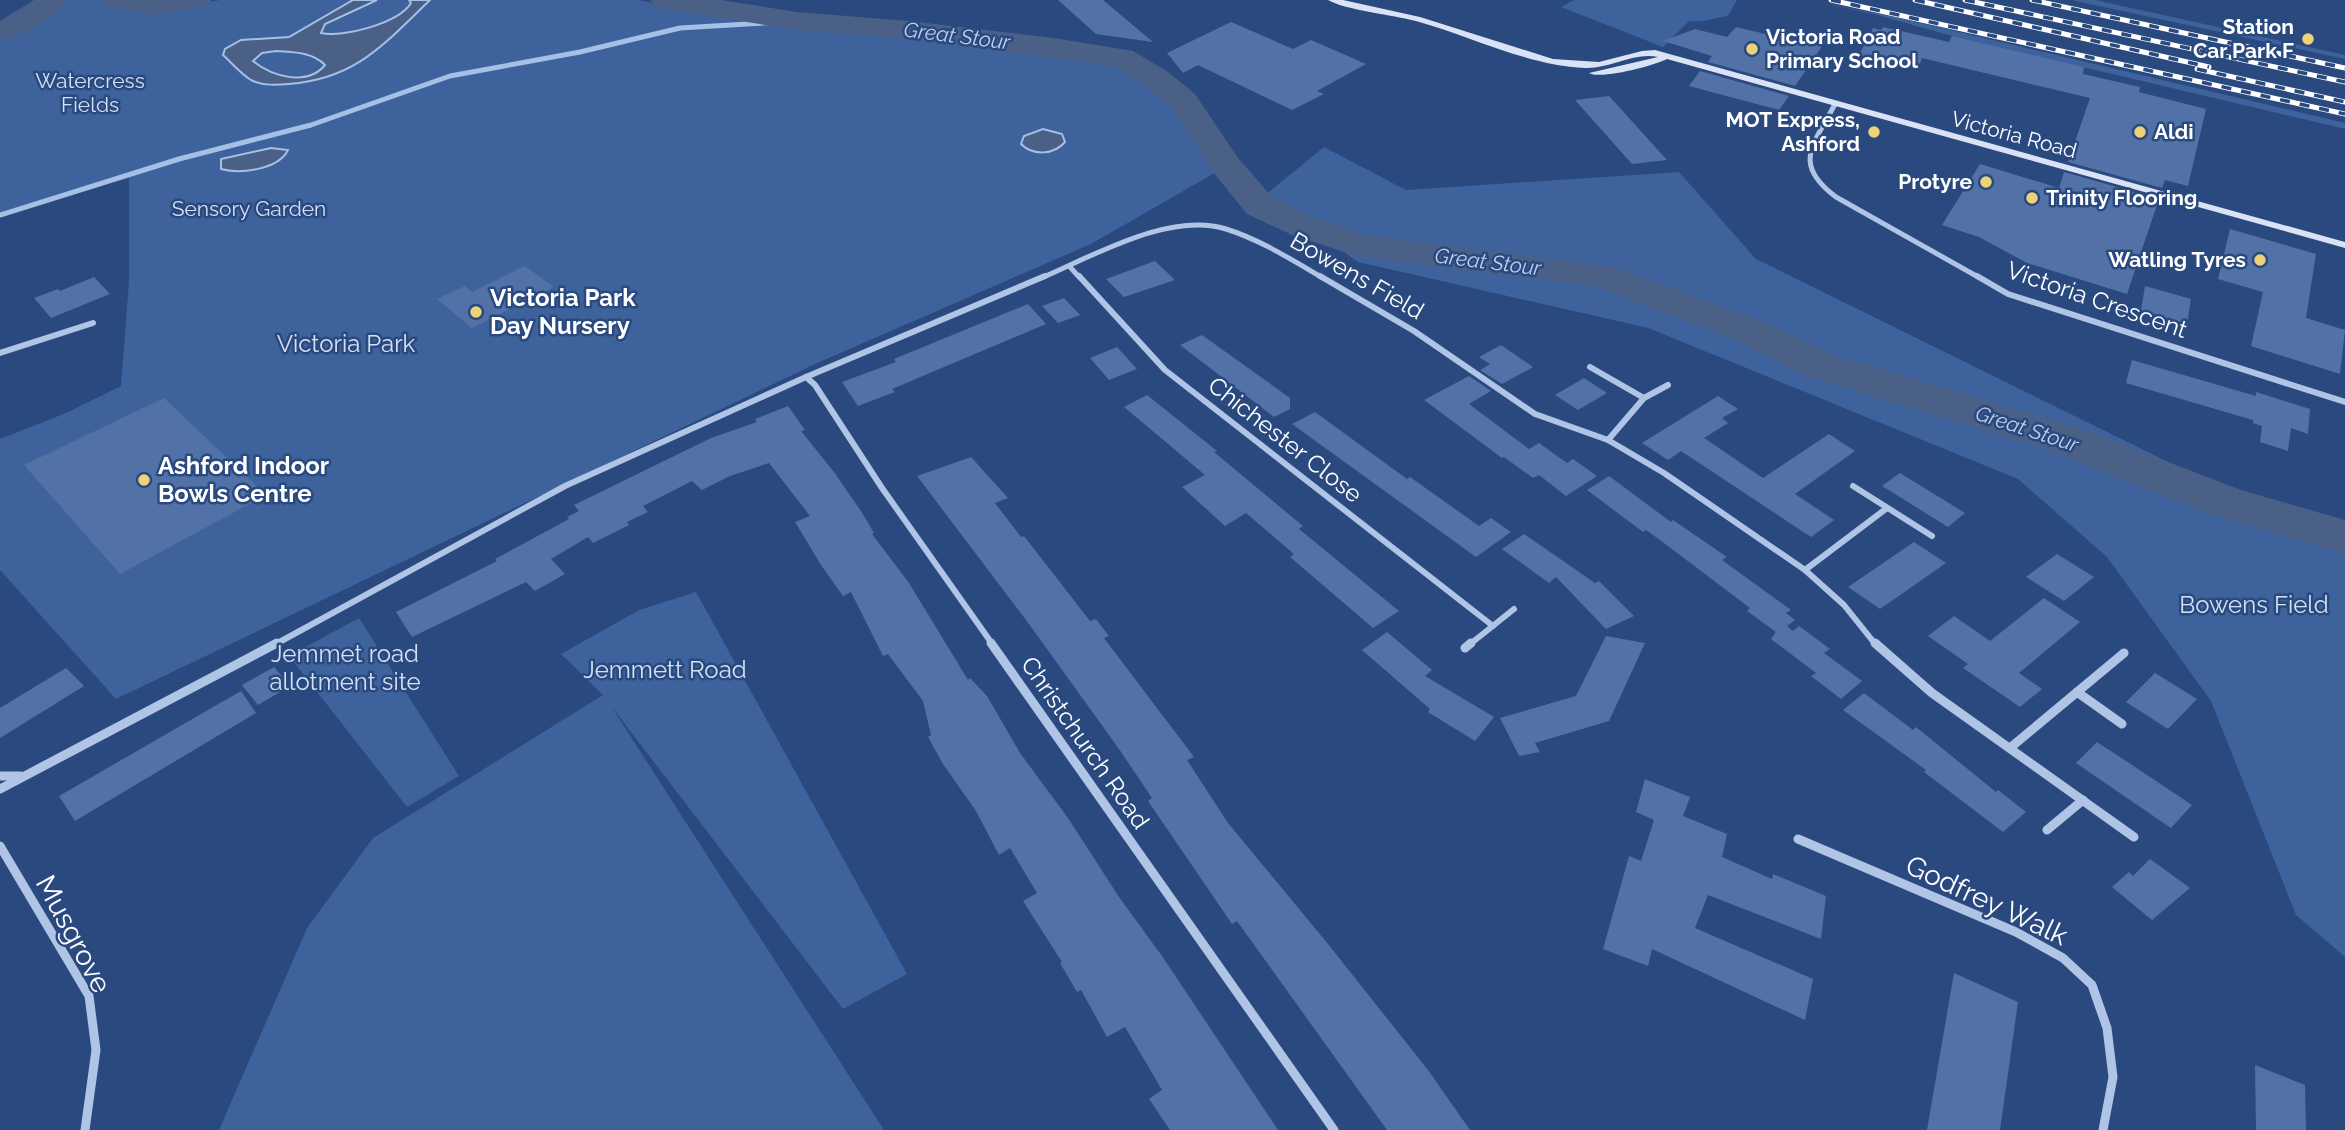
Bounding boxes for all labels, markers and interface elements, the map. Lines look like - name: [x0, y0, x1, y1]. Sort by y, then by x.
- place label: Station Car Park F: [2193, 14, 2294, 63]
- water label: Great Stour: [902, 17, 1012, 55]
- place label: Victoria Road Primary School: [1766, 24, 1918, 73]
- marker: Station Car Park F: [2300, 31, 2316, 47]
- marker: Victoria Road Primary School: [1744, 41, 1760, 57]
- park label: Watercress Fields: [35, 68, 145, 117]
- street label: Victoria Road: [1949, 106, 2080, 163]
- place label: MOT Express, Ashford: [1726, 107, 1860, 156]
- place label: Aldi: [2154, 119, 2194, 144]
- marker: MOT Express, Ashford: [1866, 124, 1882, 140]
- marker: Aldi: [2132, 124, 2148, 140]
- place label: Protyre: [1898, 169, 1972, 194]
- marker: Protyre: [1978, 174, 1994, 190]
- place label: Trinity Flooring: [2046, 185, 2197, 210]
- marker: Trinity Flooring: [2024, 190, 2040, 206]
- park label: Sensory Garden: [172, 196, 326, 221]
- street label: Bowens Field: [1285, 226, 1429, 326]
- water label: Great Stour: [1433, 243, 1543, 281]
- place label: Watling Tyres: [2108, 247, 2246, 272]
- marker: Watling Tyres: [2252, 252, 2268, 268]
- street label: Victoria Crescent: [2003, 255, 2191, 344]
- place label: Victoria Park Day Nursery: [490, 283, 636, 340]
- marker: Victoria Park Day Nursery: [468, 304, 484, 320]
- park label: Victoria Park: [277, 329, 416, 358]
- street label: Chichester Close: [1203, 370, 1368, 509]
- water label: Great Stour: [1972, 400, 2083, 457]
- place label: Ashford Indoor Bowls Centre: [158, 451, 329, 508]
- marker: Ashford Indoor Bowls Centre: [136, 472, 152, 488]
- park label: Bowens Field: [2179, 590, 2329, 619]
- park label: Jemmet road allotment site: [269, 639, 421, 696]
- street label: Christchurch Road: [1015, 651, 1156, 835]
- park label: Jemmett Road: [583, 655, 747, 684]
- street label: Godfrey Walk: [1901, 849, 2073, 952]
- street label: Musgrove: [29, 870, 118, 999]

